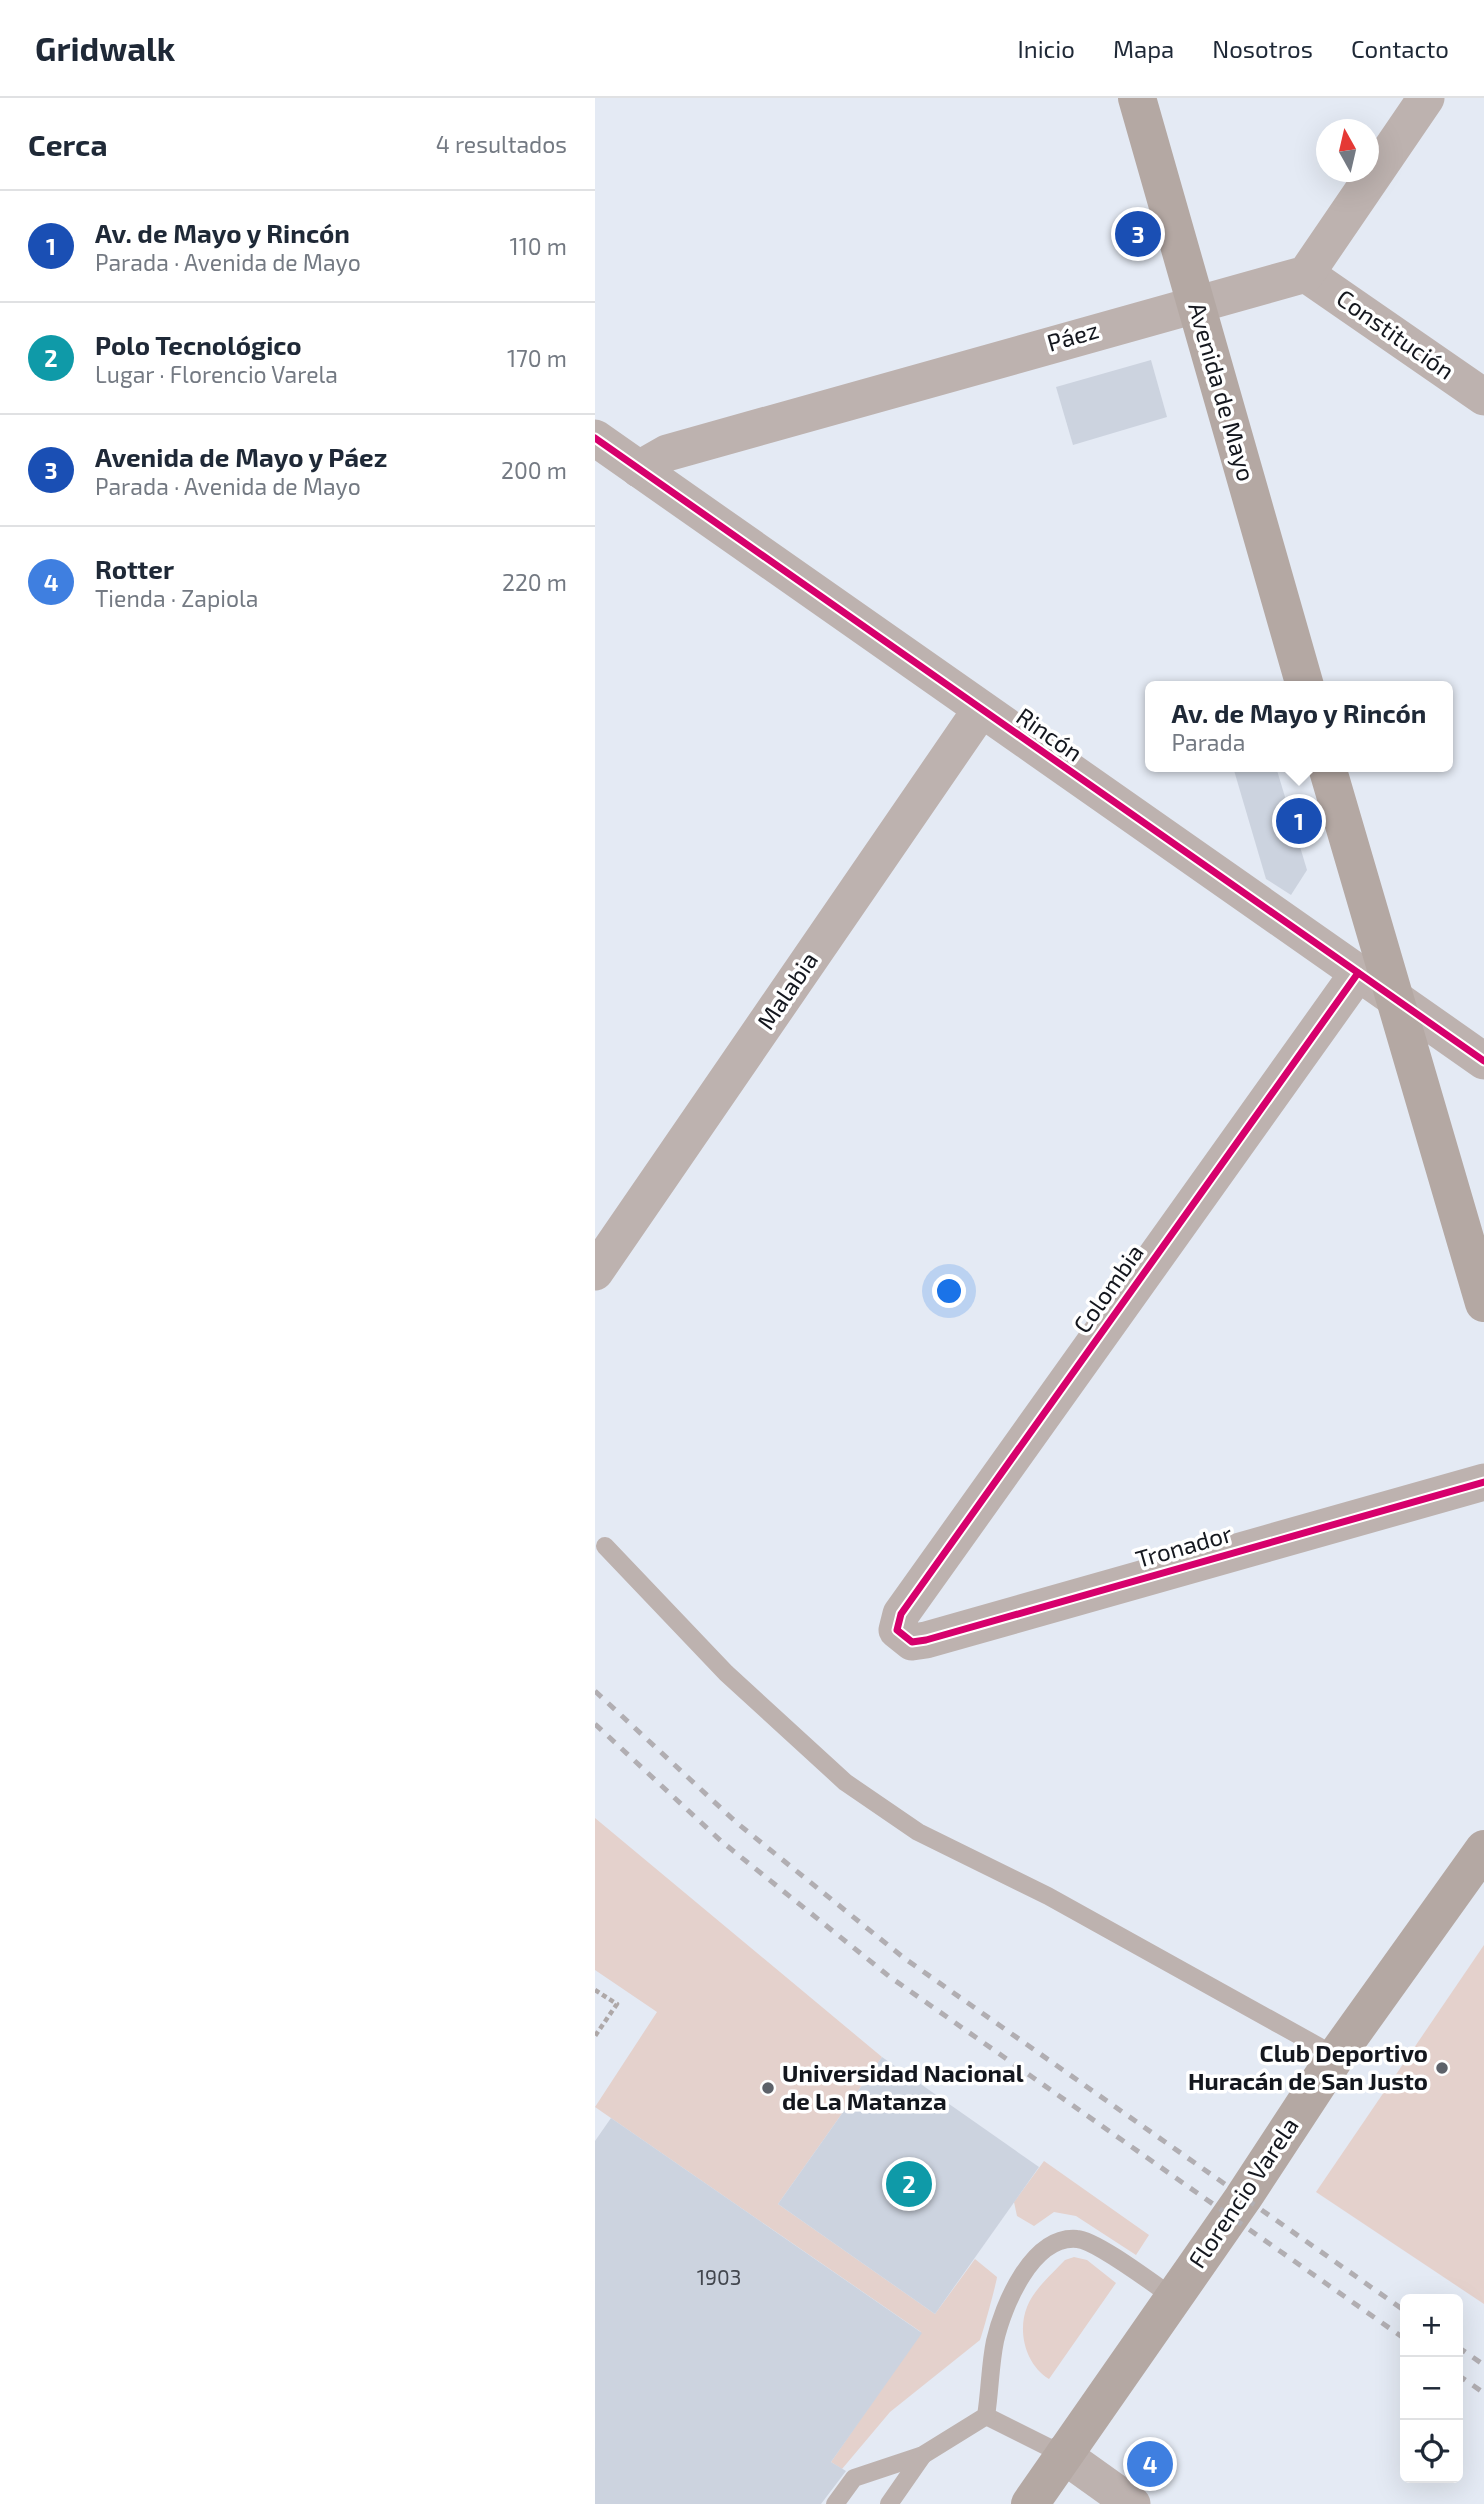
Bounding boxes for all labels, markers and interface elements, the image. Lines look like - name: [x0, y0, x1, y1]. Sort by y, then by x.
- text: Gridwalk: [35, 28, 175, 68]
- text: Inicio: [1017, 34, 1075, 63]
- text: Mapa: [1113, 34, 1174, 63]
- text: Nosotros: [1212, 34, 1313, 63]
- text: Contacto: [1351, 34, 1449, 63]
- north arrow: [1316, 119, 1379, 182]
- text: Cerca: [28, 126, 108, 162]
- text: 4 resultados: [436, 130, 567, 158]
- pin: 3: [1115, 208, 1161, 260]
- text: Av. de Mayo y Rincón: [95, 217, 350, 248]
- text: 1: [46, 232, 56, 260]
- text: 110 m: [510, 232, 567, 260]
- text: Parada · Avenida de Mayo: [95, 248, 361, 276]
- street label: Constitución: [1332, 283, 1460, 385]
- street label: Avenida de Mayo: [1183, 299, 1262, 484]
- street label: Páez: [1043, 314, 1102, 357]
- text: Polo Tecnológico: [95, 329, 302, 360]
- text: 2: [44, 344, 58, 372]
- text: 170 m: [507, 344, 567, 372]
- text: Lugar · Florencio Varela: [95, 360, 338, 388]
- text: Avenida de Mayo y Páez: [95, 441, 387, 472]
- text: 3: [44, 456, 58, 484]
- text: 200 m: [501, 456, 567, 484]
- text: Parada · Avenida de Mayo: [95, 472, 361, 500]
- text: Rotter: [95, 553, 174, 584]
- text: 4: [44, 568, 58, 596]
- text: 220 m: [502, 568, 567, 596]
- text: Tienda · Zapiola: [95, 584, 258, 612]
- popup: [1145, 681, 1453, 772]
- text: Av. de Mayo y Rincón: [1172, 697, 1426, 728]
- street label: Rincón: [1011, 701, 1088, 767]
- text: Parada: [1172, 728, 1245, 756]
- pin: 1: [1276, 795, 1322, 847]
- street label: Malabia: [750, 946, 823, 1034]
- street label: Colombia: [1067, 1238, 1149, 1338]
- your location: [932, 1274, 966, 1308]
- street label: Tronador: [1132, 1518, 1235, 1573]
- place label: Club Deportivo Huracán de San Justo: [1188, 2038, 1428, 2095]
- place label: Universidad Nacional de La Matanza: [782, 2058, 1024, 2115]
- marker: Club Deportivo Huracán de San Justo: [1434, 2060, 1450, 2076]
- marker: Universidad Nacional de La Matanza: [760, 2080, 776, 2096]
- street label: Florencio Varela: [1182, 2111, 1304, 2273]
- pin: 2: [886, 2158, 932, 2210]
- house number: 1903: [697, 2264, 741, 2289]
- map controls: [1400, 2294, 1463, 2483]
- button: +: [1400, 2294, 1463, 2357]
- button: −: [1400, 2357, 1463, 2420]
- button: locate: [1400, 2420, 1463, 2483]
- pin: 4: [1127, 2438, 1173, 2490]

